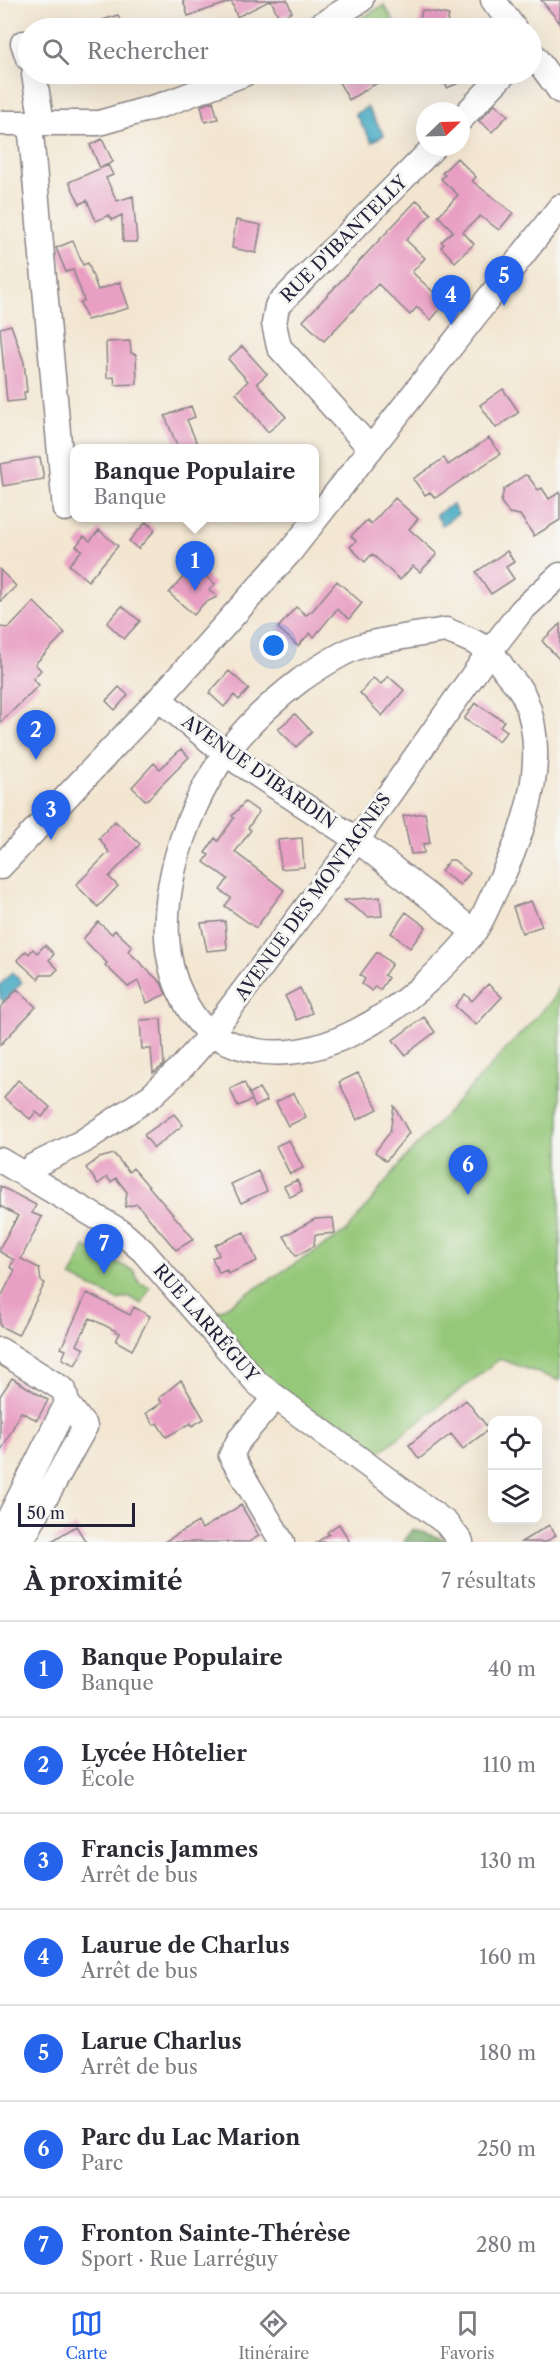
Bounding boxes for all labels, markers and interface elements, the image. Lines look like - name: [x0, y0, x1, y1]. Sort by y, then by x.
- search box: [18, 18, 542, 84]
- icon: search: [39, 35, 72, 68]
- text: Rechercher: [87, 38, 209, 65]
- north arrow: [416, 102, 470, 156]
- street label: RUE D'IBANTELLY: [276, 170, 413, 307]
- pin: 5: [484, 256, 524, 306]
- pin: 4: [432, 276, 470, 325]
- popup: [70, 444, 319, 522]
- text: Banque Populaire: [94, 458, 295, 485]
- text: Banque: [94, 485, 166, 509]
- pin: 1: [176, 542, 214, 591]
- your location: [259, 631, 288, 660]
- pin: 2: [16, 710, 56, 760]
- street label: AVENUE D'IBARDIN: [177, 710, 340, 834]
- street label: AVENUE DES MONTAGNES: [230, 789, 396, 1006]
- pin: 3: [32, 790, 70, 840]
- pin: 6: [448, 1146, 488, 1195]
- pin: 7: [84, 1224, 124, 1274]
- street label: RUE LARRÉGUY: [149, 1259, 265, 1387]
- map controls: [488, 1416, 542, 1524]
- button: locate: [488, 1416, 542, 1470]
- button: layers: [488, 1470, 542, 1524]
- scale bar: [18, 1500, 135, 1528]
- text: 50 m: [27, 1503, 65, 1523]
- text: À proximité: [24, 1565, 183, 1597]
- text: 7 résultats: [441, 1569, 536, 1593]
- text: Banque Populaire: [81, 1644, 283, 1671]
- text: 1: [39, 1657, 48, 1681]
- text: 40 m: [488, 1657, 536, 1681]
- text: Banque: [81, 1671, 154, 1695]
- text: Lycée Hôtelier: [81, 1740, 247, 1767]
- text: 2: [38, 1753, 49, 1777]
- text: 110 m: [483, 1753, 536, 1777]
- text: École: [81, 1767, 135, 1791]
- text: Francis Jammes: [81, 1836, 258, 1863]
- text: 3: [38, 1849, 49, 1873]
- text: 130 m: [480, 1849, 536, 1873]
- text: Arrêt de bus: [81, 1863, 198, 1887]
- text: Laurue de Charlus: [81, 1932, 290, 1959]
- text: 4: [38, 1945, 49, 1969]
- text: 160 m: [479, 1945, 536, 1969]
- text: Arrêt de bus: [81, 1959, 198, 1983]
- text: Larue Charlus: [81, 2028, 242, 2055]
- text: 5: [38, 2041, 49, 2065]
- text: 180 m: [479, 2041, 536, 2065]
- text: Arrêt de bus: [81, 2055, 198, 2079]
- text: Parc du Lac Marion: [81, 2124, 300, 2151]
- text: 6: [38, 2137, 49, 2161]
- text: 250 m: [477, 2137, 536, 2161]
- text: Parc: [81, 2151, 123, 2175]
- text: Fronton Sainte-Thérèse: [81, 2220, 350, 2247]
- text: 7: [38, 2233, 49, 2257]
- text: 280 m: [476, 2233, 536, 2257]
- text: Sport · Rue Larréguy: [81, 2247, 278, 2271]
- tab: Carte: [65, 2307, 108, 2363]
- tab: Itinéraire: [238, 2307, 309, 2363]
- tab: Favoris: [440, 2307, 495, 2363]

